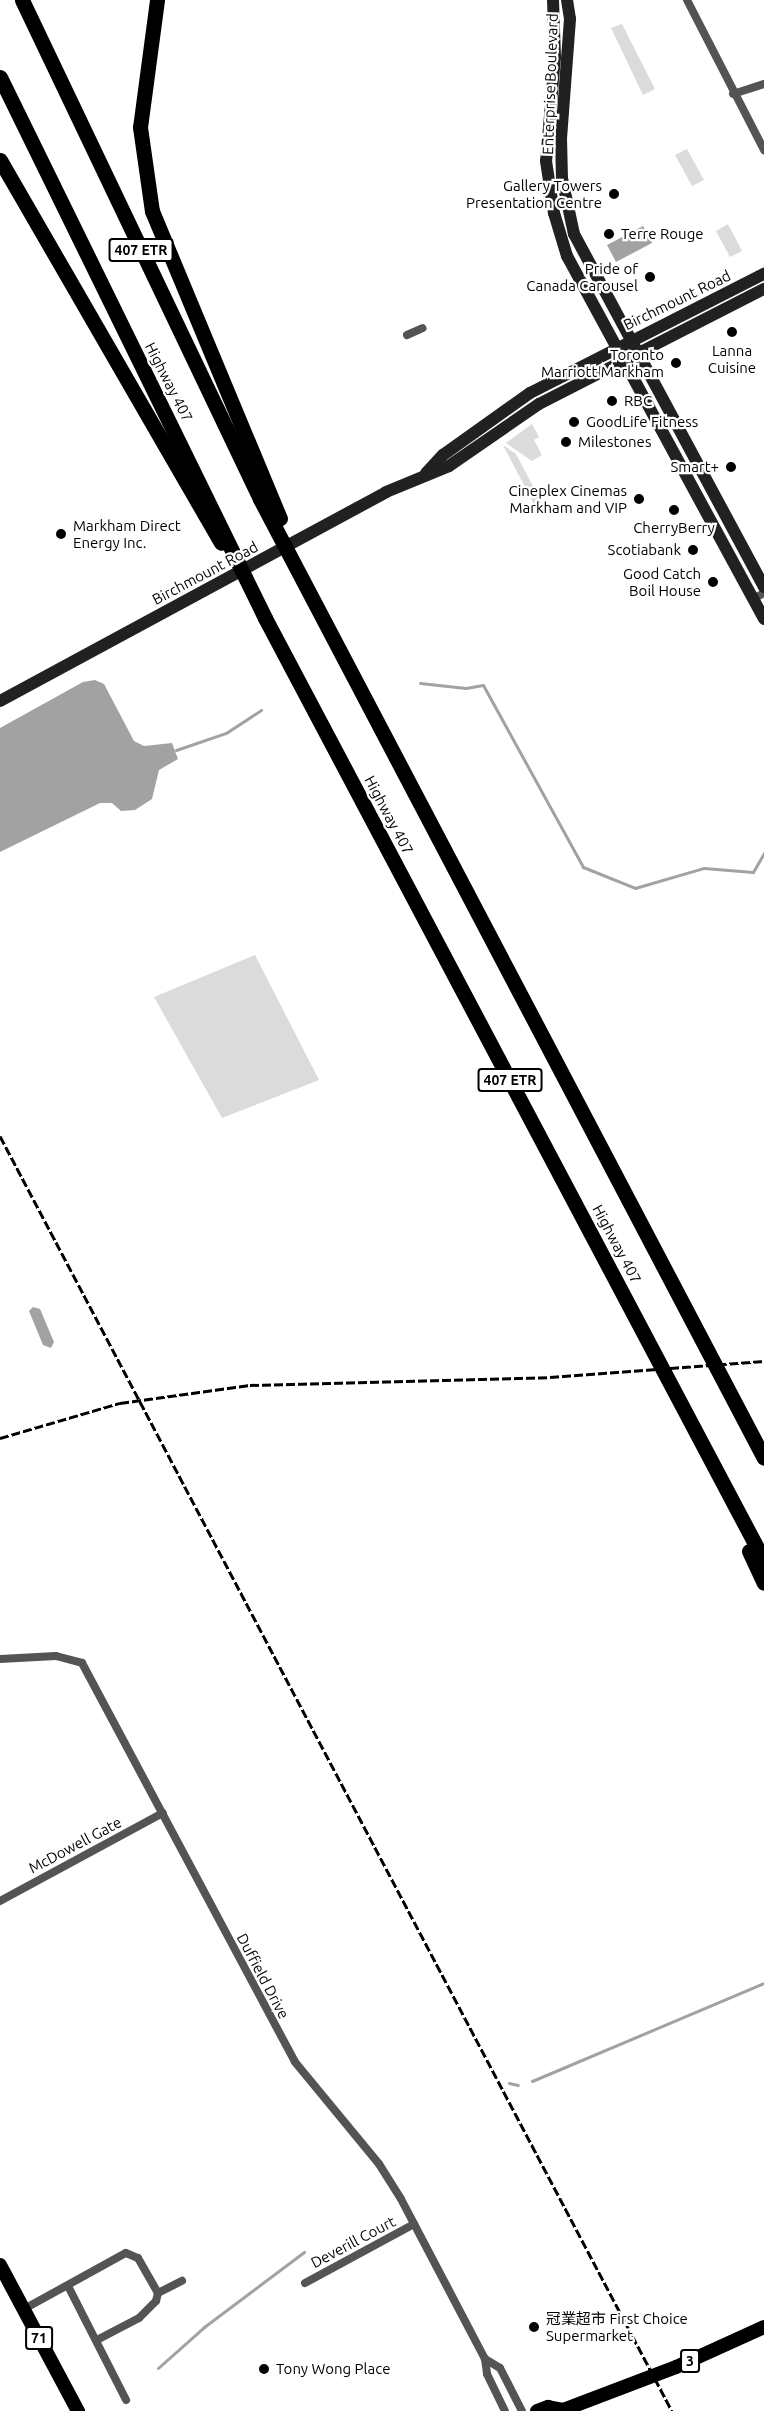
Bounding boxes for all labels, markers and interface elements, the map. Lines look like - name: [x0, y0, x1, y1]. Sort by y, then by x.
- street label: Enterprise Boulevard: [539, 13, 561, 155]
- place label: Gallery Towers Presentation Centre: [466, 176, 602, 211]
- marker: Gallery Towers Presentation Centre: [607, 187, 621, 201]
- place label: Terre Rouge: [621, 225, 704, 243]
- marker: Terre Rouge: [602, 227, 616, 241]
- road number: 407 ETR: [108, 239, 174, 261]
- place label: Pride of Canada Carousel: [526, 259, 638, 294]
- street label: Birchmount Road: [620, 266, 734, 334]
- marker: Pride of Canada Carousel: [643, 270, 657, 284]
- marker: Lanna Cuisine: [725, 325, 739, 339]
- street label: Highway 407: [141, 339, 197, 425]
- place label: Lanna Cuisine: [708, 341, 756, 376]
- place label: Toronto Marriott Markham: [541, 345, 664, 380]
- marker: Toronto Marriott Markham: [669, 356, 683, 370]
- place label: RBC: [624, 392, 652, 410]
- marker: RBC: [605, 394, 619, 408]
- place label: GoodLife Fitness: [586, 413, 698, 431]
- marker: GoodLife Fitness: [567, 415, 581, 429]
- place label: Milestones: [578, 433, 651, 451]
- marker: Milestones: [559, 435, 573, 449]
- place label: Smart+: [670, 458, 719, 476]
- marker: Smart+: [724, 460, 738, 474]
- place label: Cineplex Cinemas Markham and VIP: [508, 481, 627, 516]
- marker: Cineplex Cinemas Markham and VIP: [632, 492, 646, 506]
- marker: CherryBerry: [667, 503, 681, 517]
- place label: Markham Direct Energy Inc.: [73, 516, 181, 551]
- place label: CherryBerry: [633, 519, 715, 537]
- marker: Markham Direct Energy Inc.: [54, 527, 68, 541]
- street label: Birchmount Road: [149, 538, 261, 608]
- place label: Scotiabank: [608, 541, 681, 559]
- marker: Scotiabank: [686, 543, 700, 557]
- place label: Good Catch Boil House: [623, 564, 701, 599]
- marker: Good Catch Boil House: [706, 575, 720, 589]
- street label: Highway 407: [361, 773, 417, 857]
- road number: 407 ETR: [477, 1069, 543, 1091]
- street label: Highway 407: [589, 1202, 645, 1286]
- street label: McDowell Gate: [26, 1813, 124, 1877]
- street label: Duffield Drive: [233, 1930, 293, 2022]
- street label: Deverill Court: [308, 2212, 398, 2272]
- place label: 冠業超市 First Choice Supermarket: [546, 2309, 688, 2344]
- marker: 冠業超市 First Choice Supermarket: [527, 2320, 541, 2334]
- road number: 71: [24, 2327, 54, 2349]
- road number: 3: [680, 2350, 700, 2372]
- place label: Tony Wong Place: [276, 2360, 390, 2378]
- marker: Tony Wong Place: [257, 2362, 271, 2376]

